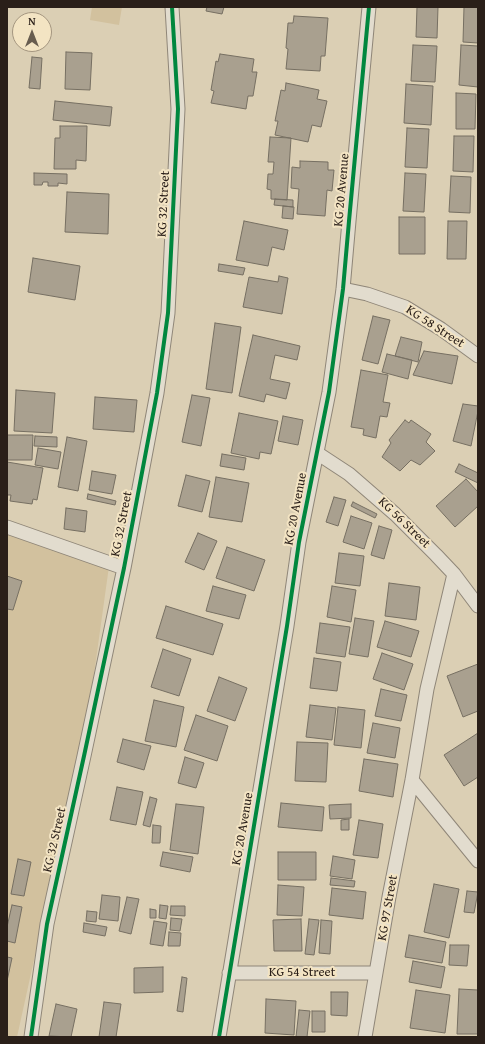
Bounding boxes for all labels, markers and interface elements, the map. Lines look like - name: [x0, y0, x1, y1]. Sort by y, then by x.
- north arrow: [12, 12, 52, 52]
- text: N: [28, 13, 36, 29]
- street label: KG 20 Avenue: [331, 153, 353, 227]
- street label: KG 32 Street: [154, 170, 174, 238]
- street label: KG 58 Street: [403, 302, 467, 352]
- street label: KG 20 Avenue: [281, 471, 311, 547]
- street label: KG 32 Street: [108, 490, 136, 558]
- street label: KG 56 Street: [375, 494, 433, 552]
- street label: KG 20 Avenue: [229, 791, 257, 867]
- street label: KG 32 Street: [40, 806, 70, 874]
- street label: KG 97 Street: [375, 874, 401, 942]
- street label: KG 54 Street: [269, 965, 335, 981]

